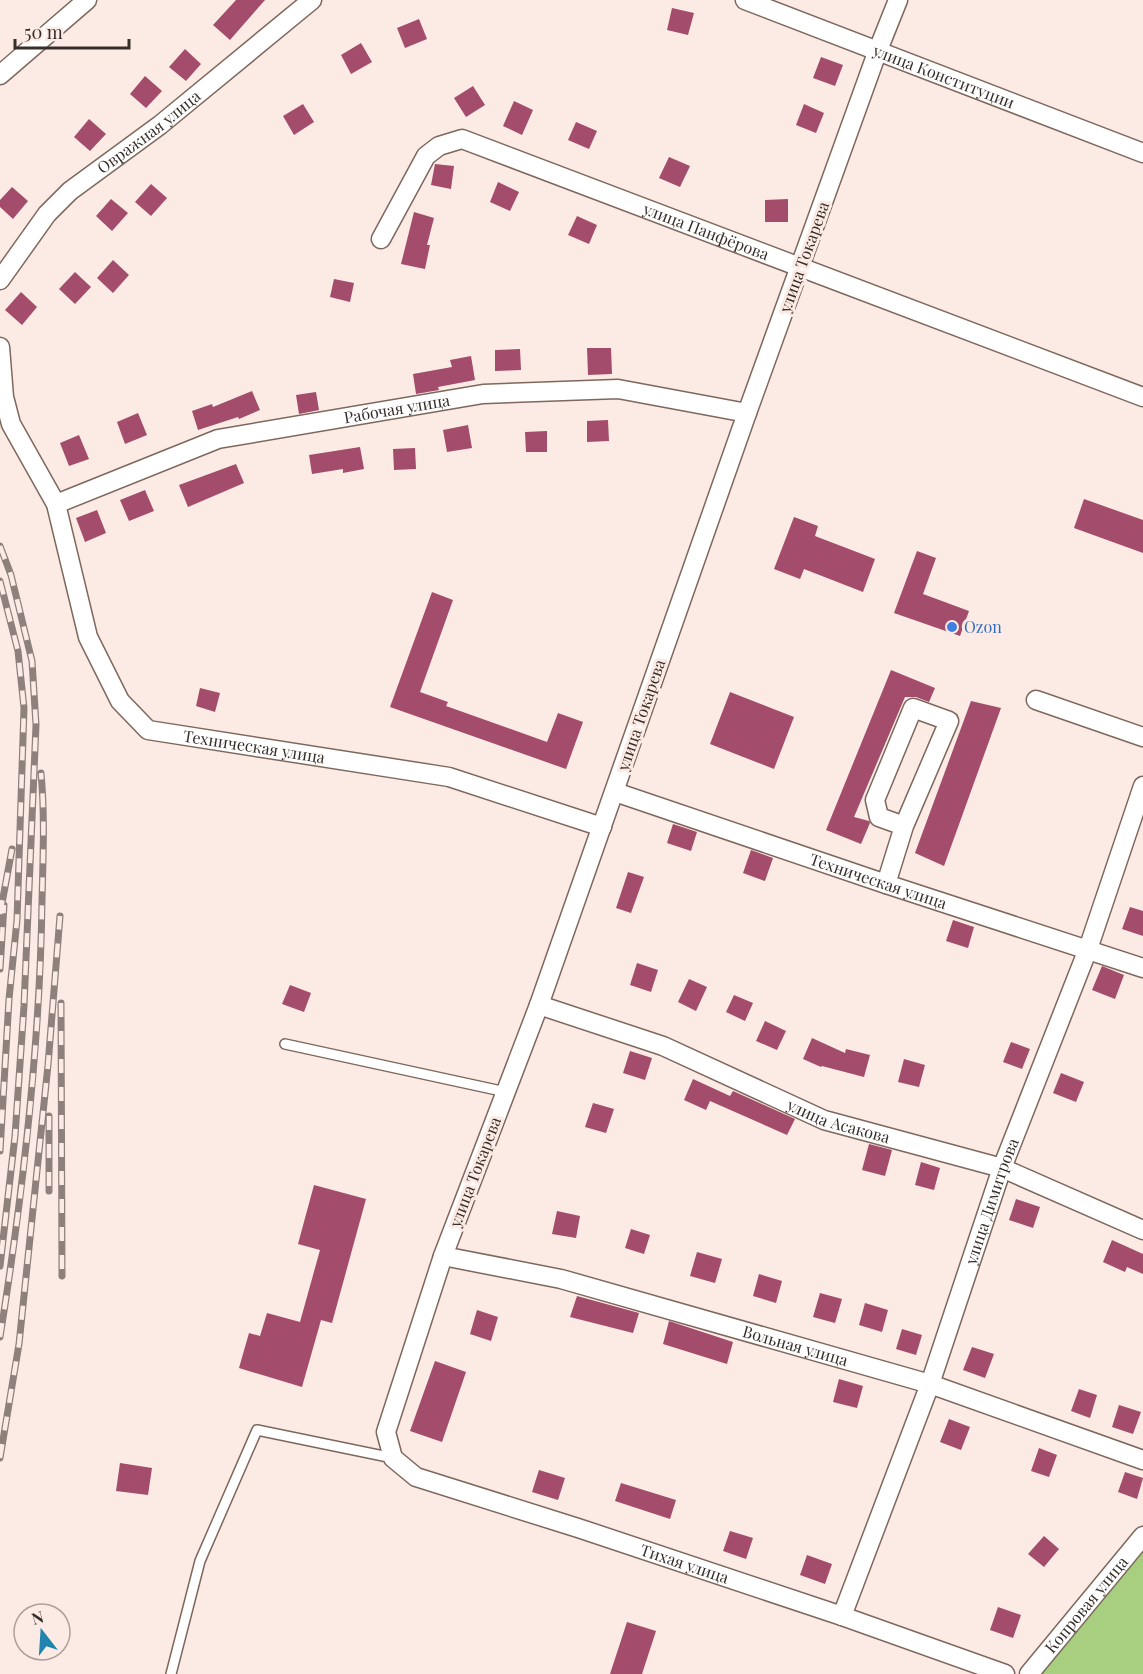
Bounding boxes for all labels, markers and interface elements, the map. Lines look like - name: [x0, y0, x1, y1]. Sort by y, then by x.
- scale bar: [15, 12, 129, 50]
- text: 50 m: [24, 20, 63, 44]
- street label: улица Конституции: [869, 39, 1018, 113]
- street label: Овражная улица: [93, 85, 204, 178]
- street label: улица Панфёрова: [640, 197, 772, 264]
- street label: улица Токарева: [773, 199, 833, 316]
- street label: Рабочая улица: [342, 389, 451, 427]
- place label: Ozon: [964, 616, 1002, 637]
- marker: Ozon: [945, 620, 959, 634]
- street label: улица Токарева: [611, 656, 669, 774]
- street label: Техническая улица: [182, 725, 327, 768]
- street label: Техническая улица: [807, 848, 950, 913]
- street label: улица Асакова: [783, 1093, 892, 1147]
- street label: улица Токарева: [444, 1114, 505, 1231]
- street label: улица Димитрова: [959, 1135, 1023, 1268]
- street label: Вольная улица: [741, 1320, 851, 1370]
- street label: Тихая улица: [638, 1539, 732, 1588]
- street label: Копровая улица: [1040, 1551, 1132, 1657]
- north arrow: [12, 1602, 72, 1662]
- text: N: [29, 1605, 46, 1629]

